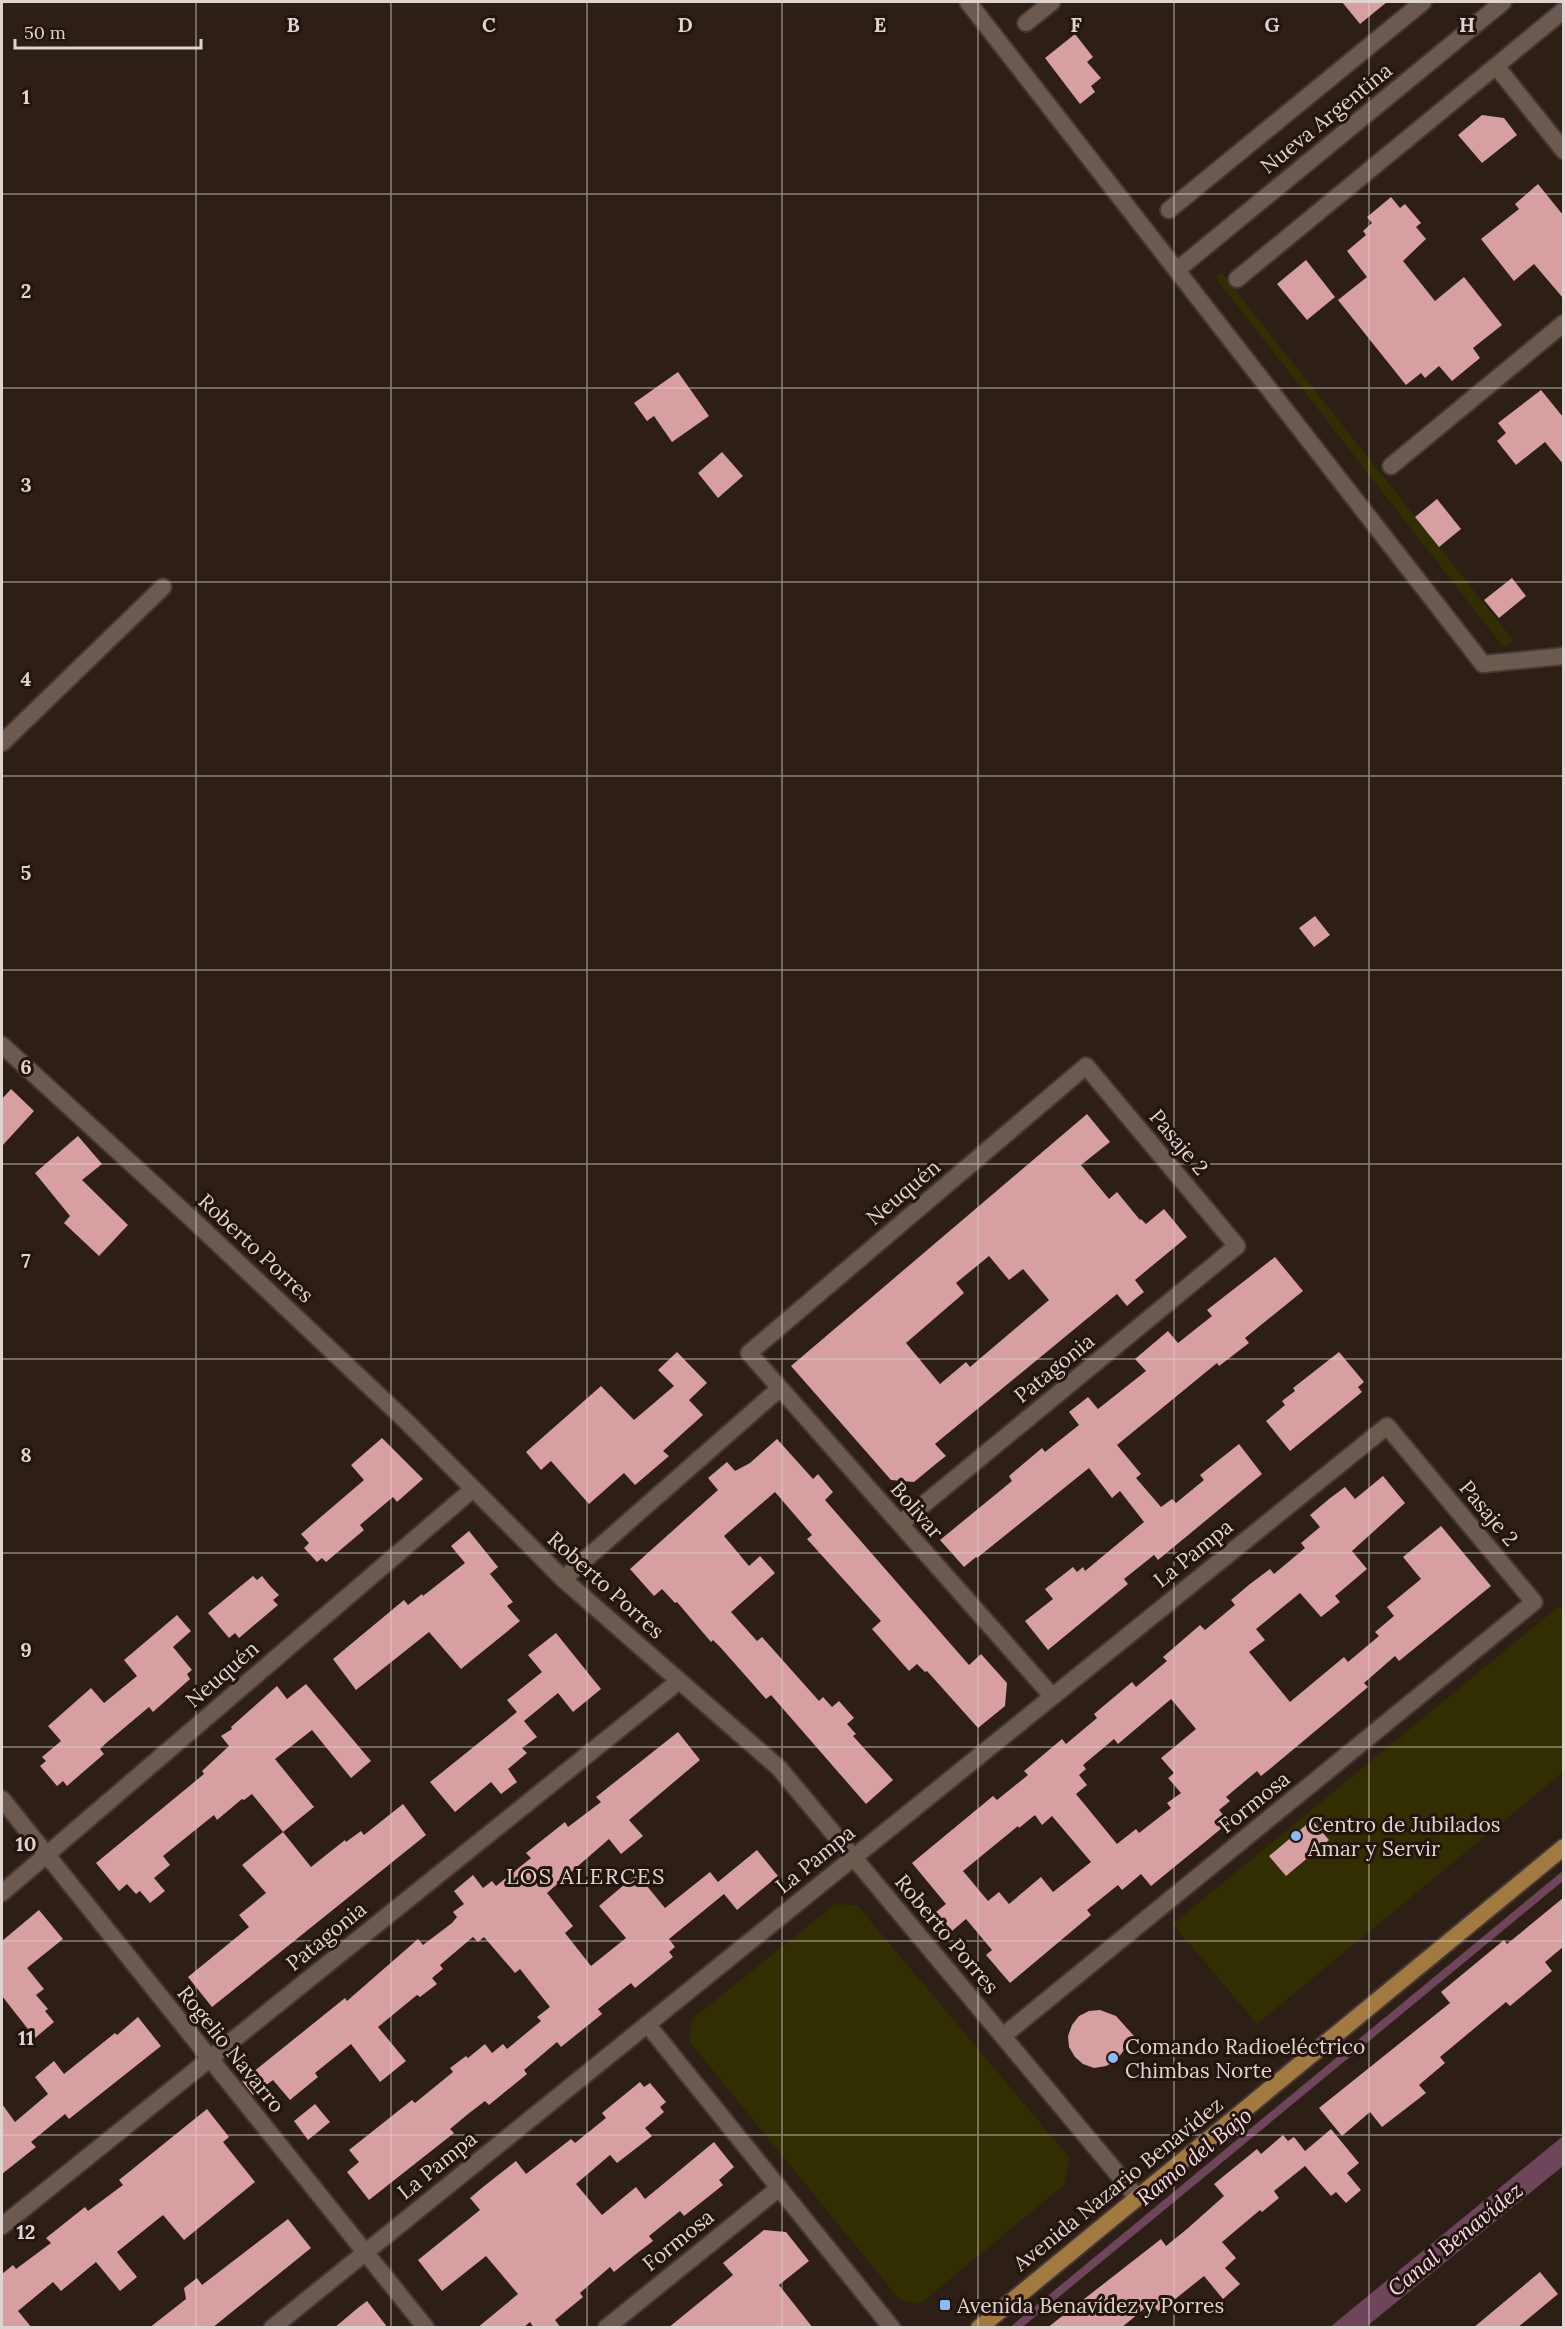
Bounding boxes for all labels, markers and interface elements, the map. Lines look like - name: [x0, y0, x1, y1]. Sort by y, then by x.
- scale bar: [15, 12, 201, 50]
- text: B: [286, 12, 300, 37]
- text: C: [482, 12, 496, 37]
- text: D: [677, 12, 693, 37]
- text: E: [874, 12, 886, 37]
- text: F: [1070, 12, 1082, 37]
- text: G: [1264, 12, 1280, 37]
- text: H: [1459, 12, 1475, 37]
- text: 50 m: [24, 21, 66, 44]
- street label: Nueva Argentina: [1255, 57, 1397, 179]
- text: 1: [22, 84, 30, 109]
- text: 2: [21, 278, 31, 303]
- text: 3: [20, 472, 32, 497]
- text: 4: [21, 666, 32, 691]
- text: 5: [21, 860, 32, 885]
- text: 6: [20, 1054, 32, 1079]
- street label: Pasaje 2: [1144, 1104, 1214, 1180]
- street label: Neuquén: [860, 1153, 946, 1231]
- street label: Roberto Porres: [193, 1188, 319, 1308]
- text: 7: [21, 1248, 31, 1273]
- street label: Patagonia: [1008, 1327, 1100, 1409]
- text: 8: [20, 1442, 32, 1467]
- street label: Pasaje 2: [1454, 1475, 1524, 1551]
- street label: Bolivar: [885, 1476, 949, 1544]
- street label: La Pampa: [1148, 1513, 1238, 1593]
- street label: Roberto Porres: [542, 1525, 670, 1645]
- street label: Neuquén: [180, 1635, 264, 1713]
- text: 9: [20, 1637, 32, 1662]
- street label: Formosa: [1213, 1765, 1295, 1839]
- place label: Centro de Jubilados Amar y Servir: [1307, 1811, 1501, 1862]
- street label: La Pampa: [770, 1819, 860, 1899]
- marker: Centro de Jubilados Amar y Servir: [1289, 1829, 1303, 1843]
- text: 10: [16, 1831, 36, 1856]
- district label: LOS ALERCES: [506, 1862, 666, 1890]
- street label: Roberto Porres: [889, 1869, 1005, 1999]
- street label: Patagonia: [280, 1895, 372, 1977]
- street label: Rogelio Navarro: [172, 1980, 290, 2118]
- text: 11: [18, 2025, 34, 2050]
- place label: Comando Radioeléctrico Chimbas Norte: [1125, 2033, 1365, 2084]
- marker: Comando Radioeléctrico Chimbas Norte: [1106, 2051, 1120, 2065]
- street label: Avenida Nazario Benavídez: [1007, 2091, 1228, 2278]
- water label: Ramo del Bajo: [1131, 2101, 1257, 2211]
- street label: La Pampa: [392, 2125, 482, 2205]
- water label: Canal Benavídez: [1382, 2176, 1528, 2302]
- street label: Formosa: [637, 2203, 719, 2277]
- text: 12: [17, 2219, 35, 2244]
- place label: Avenida Benavídez y Porres: [956, 2292, 1224, 2319]
- marker: Avenida Benavídez y Porres: [938, 2298, 952, 2312]

